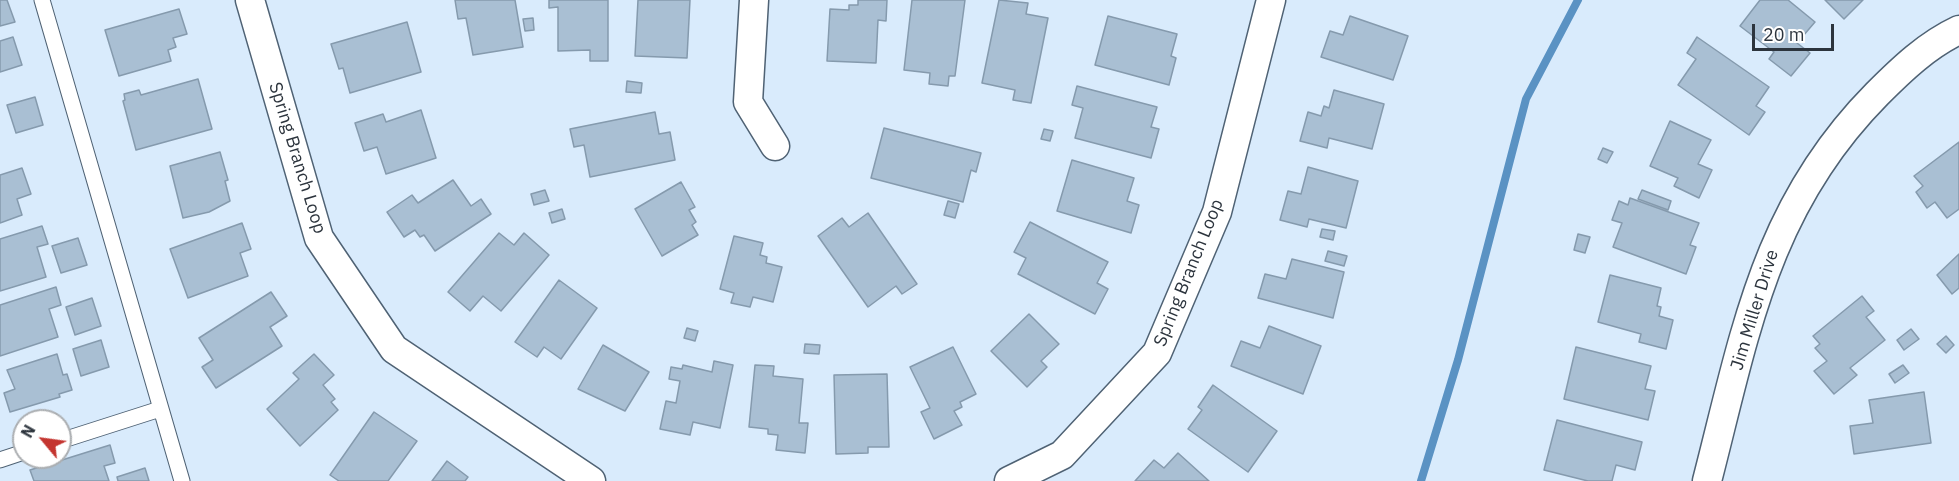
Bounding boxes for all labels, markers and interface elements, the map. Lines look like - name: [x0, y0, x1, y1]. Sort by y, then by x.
- scale bar: [1755, 12, 1838, 50]
- text: 20 m: [1763, 23, 1805, 46]
- street label: Spring Branch Loop: [264, 80, 330, 236]
- street label: Spring Branch Loop: [1150, 196, 1228, 350]
- street label: Jim Miller Drive: [1726, 247, 1784, 373]
- north arrow: [12, 409, 72, 469]
- text: N: [16, 421, 40, 441]

